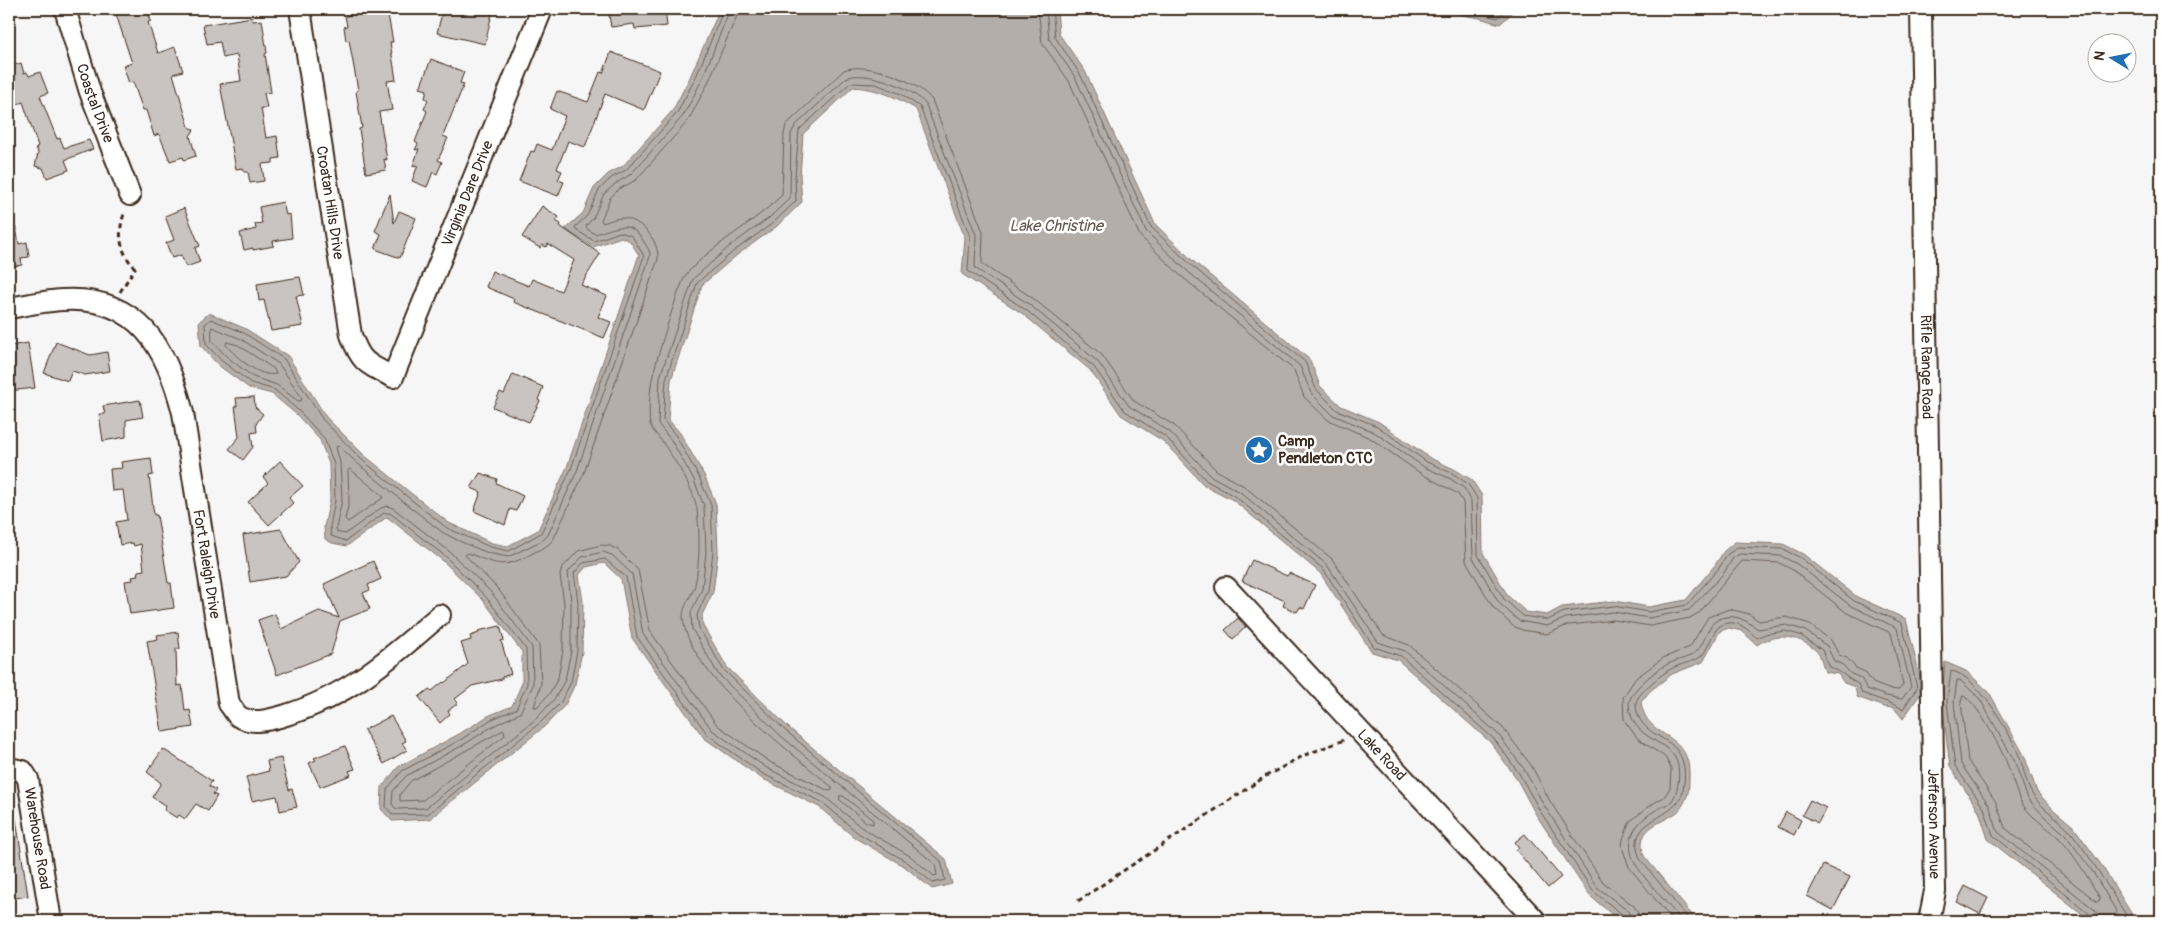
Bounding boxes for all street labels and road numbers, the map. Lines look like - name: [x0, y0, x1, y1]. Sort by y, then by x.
- street label: Coastal Drive: [72, 61, 119, 146]
- street label: Virginia Dare Drive: [437, 137, 497, 249]
- street label: Croatan Hills Drive: [312, 145, 349, 261]
- street label: Rifle Range Road: [1916, 314, 1937, 419]
- street label: Fort Raleigh Drive: [189, 508, 225, 621]
- street label: Lake Road: [1353, 725, 1410, 785]
- street label: Jefferson Avenue: [1924, 769, 1944, 880]
- street label: Warehouse Road: [20, 786, 55, 891]

